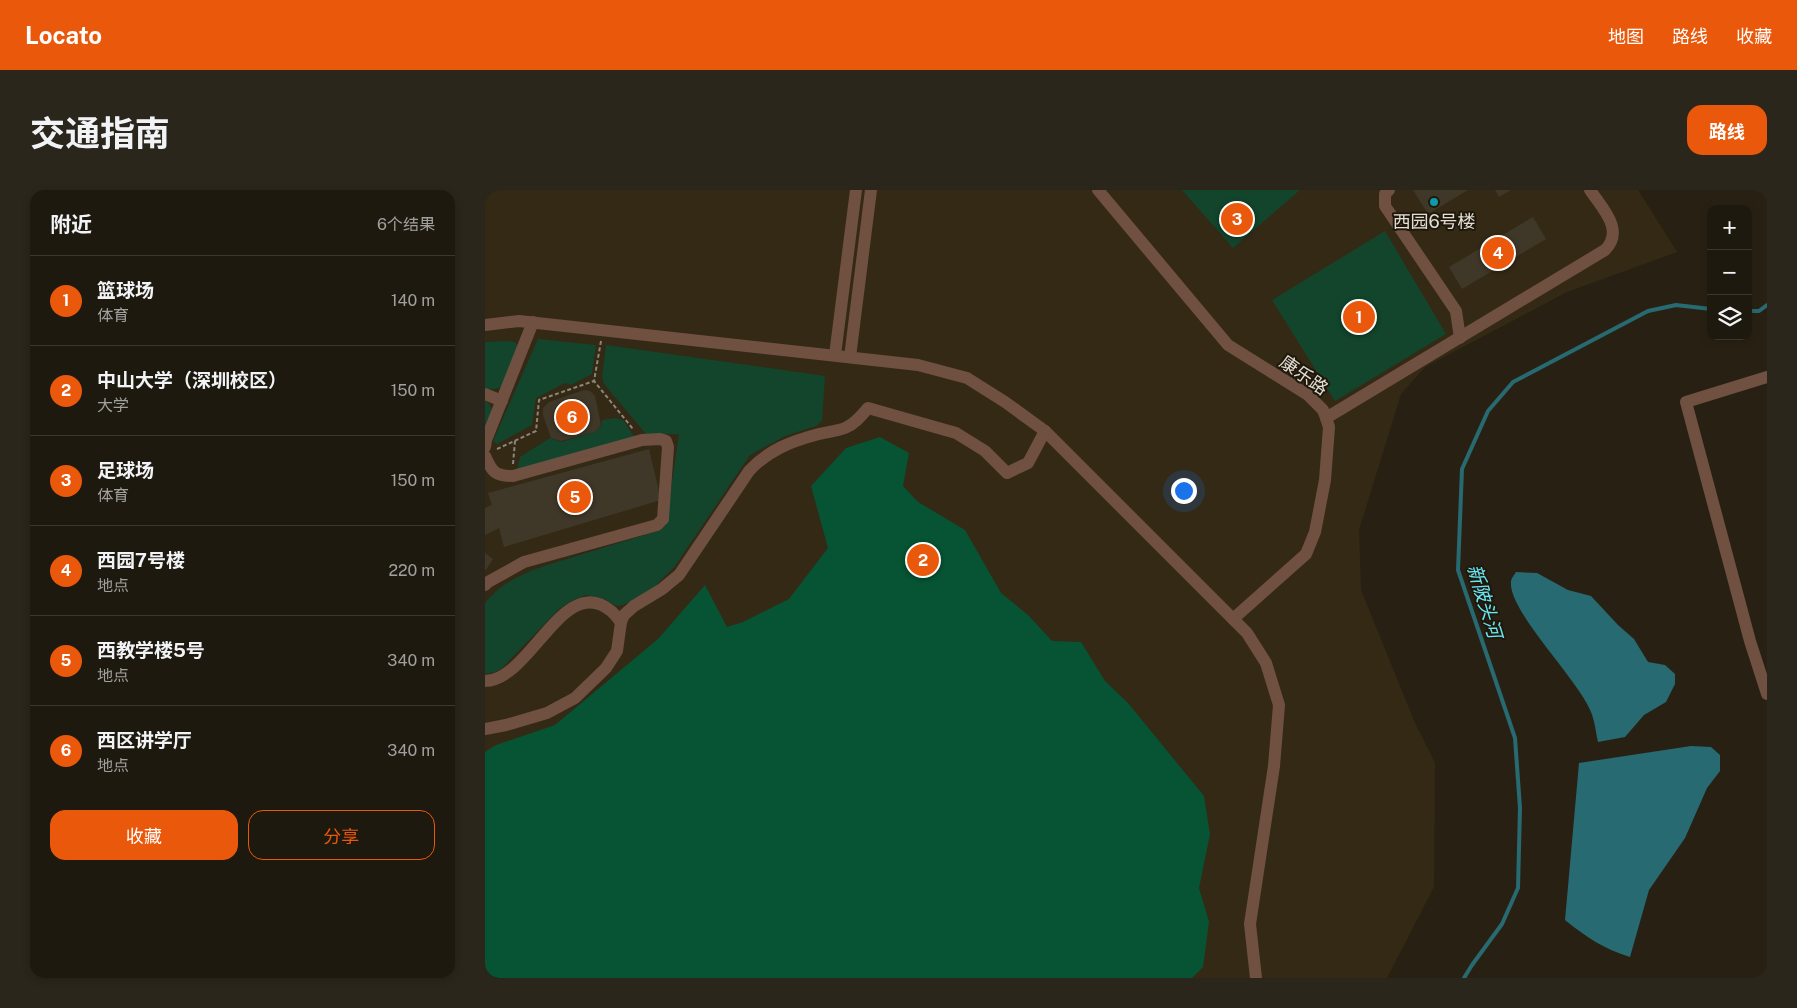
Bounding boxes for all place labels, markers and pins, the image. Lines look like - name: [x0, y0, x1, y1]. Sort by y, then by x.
- marker: 西园6号楼: [1428, 196, 1440, 208]
- pin: 3: [1221, 200, 1253, 238]
- place label: 西园6号楼: [1392, 211, 1476, 232]
- pin: 4: [1482, 234, 1514, 272]
- pin: 1: [1343, 298, 1375, 336]
- pin: 6: [556, 398, 588, 436]
- pin: 5: [559, 478, 591, 516]
- pin: 2: [907, 541, 939, 579]

